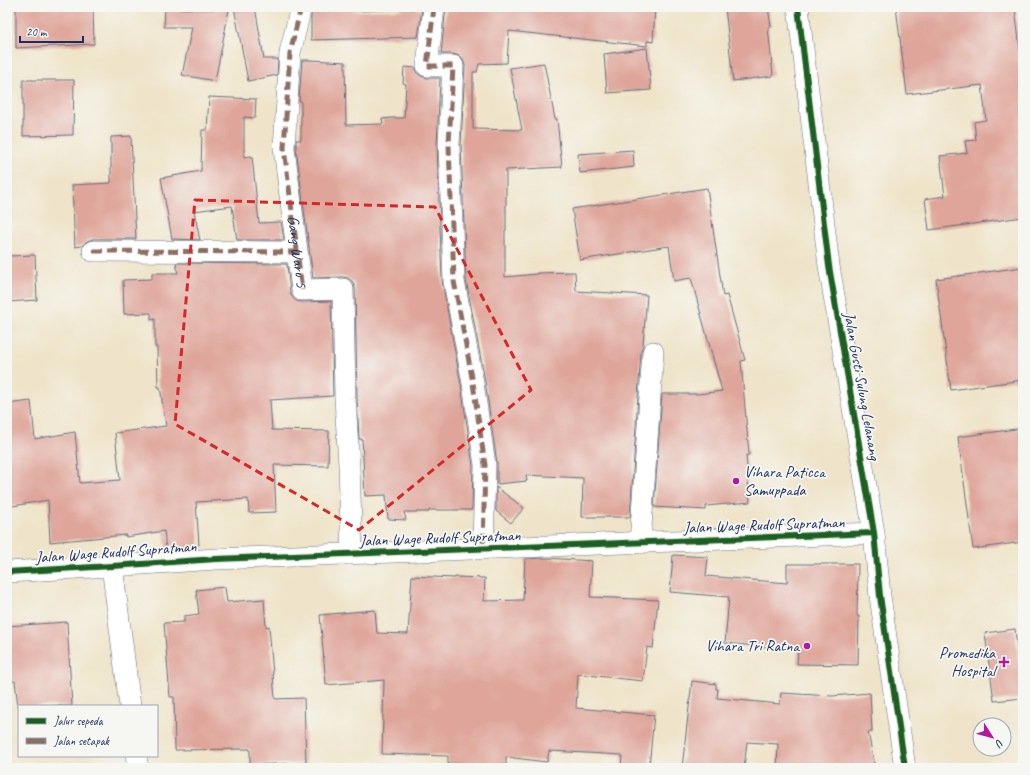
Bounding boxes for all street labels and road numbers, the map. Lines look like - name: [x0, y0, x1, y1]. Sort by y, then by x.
- street label: Gang Waru 5: [283, 215, 312, 290]
- street label: Jalan Gusti Sulung Lelanang: [839, 310, 885, 463]
- street label: Jalan Wage Rudolf Supratman: [682, 512, 846, 538]
- street label: Jalan Wage Rudolf Supratman: [358, 525, 522, 551]
- street label: Jalan Wage Rudolf Supratman: [34, 536, 198, 568]

